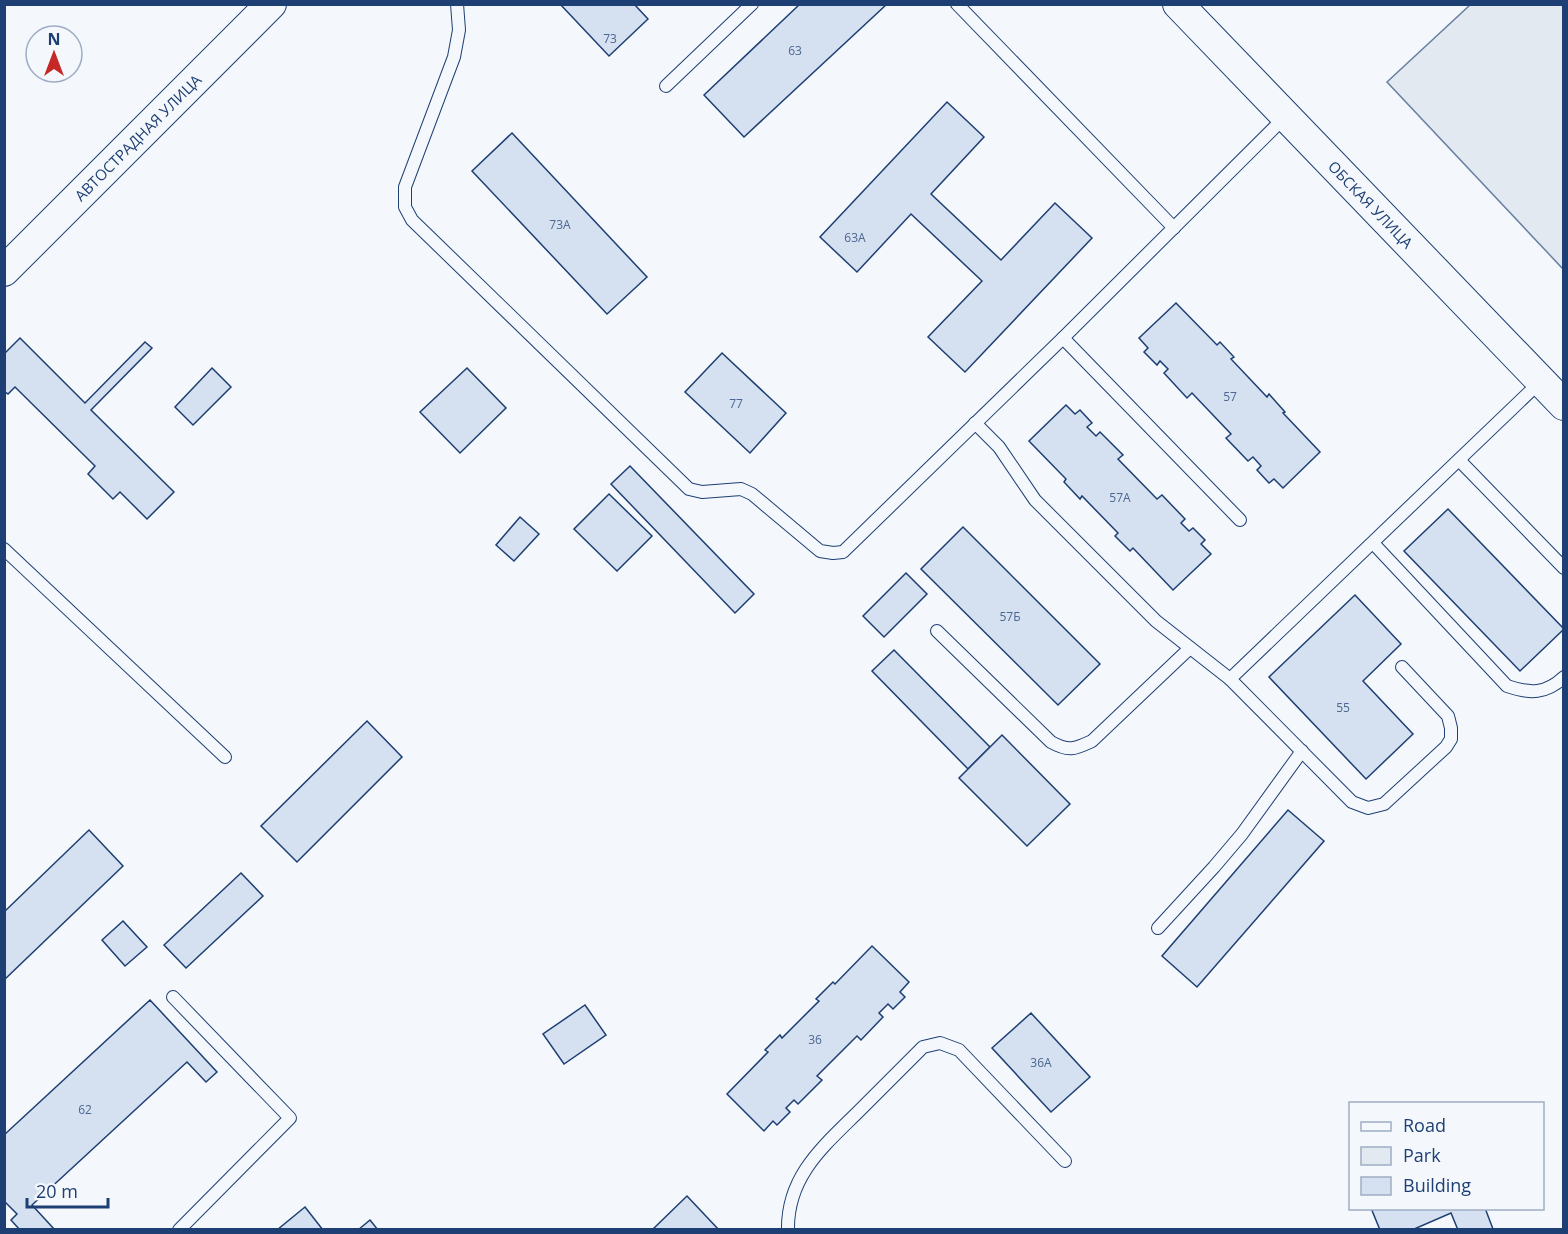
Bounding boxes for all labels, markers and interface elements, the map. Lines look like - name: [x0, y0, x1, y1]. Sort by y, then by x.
- north arrow: [24, 24, 84, 84]
- text: N: [47, 28, 61, 50]
- house number: 73: [603, 30, 617, 47]
- house number: 63: [788, 42, 802, 59]
- street label: АВТОСТРАДНАЯ УЛИЦА: [70, 69, 206, 205]
- street label: ОБСКАЯ УЛИЦА: [1324, 156, 1418, 253]
- house number: 73А: [549, 216, 571, 233]
- house number: 63А: [844, 229, 866, 246]
- house number: 57: [1223, 388, 1237, 405]
- house number: 77: [729, 395, 743, 412]
- house number: 57А: [1109, 489, 1131, 506]
- house number: 57Б: [999, 608, 1021, 625]
- house number: 55: [1336, 699, 1350, 716]
- house number: 36: [808, 1031, 822, 1048]
- house number: 36А: [1030, 1054, 1052, 1071]
- house number: 62: [78, 1101, 92, 1118]
- legend: [1349, 1102, 1544, 1210]
- text: Road: [1403, 1113, 1446, 1137]
- text: Park: [1403, 1143, 1441, 1167]
- scale bar: [27, 1171, 108, 1209]
- text: Building: [1403, 1173, 1471, 1197]
- text: 20 m: [36, 1179, 78, 1203]

